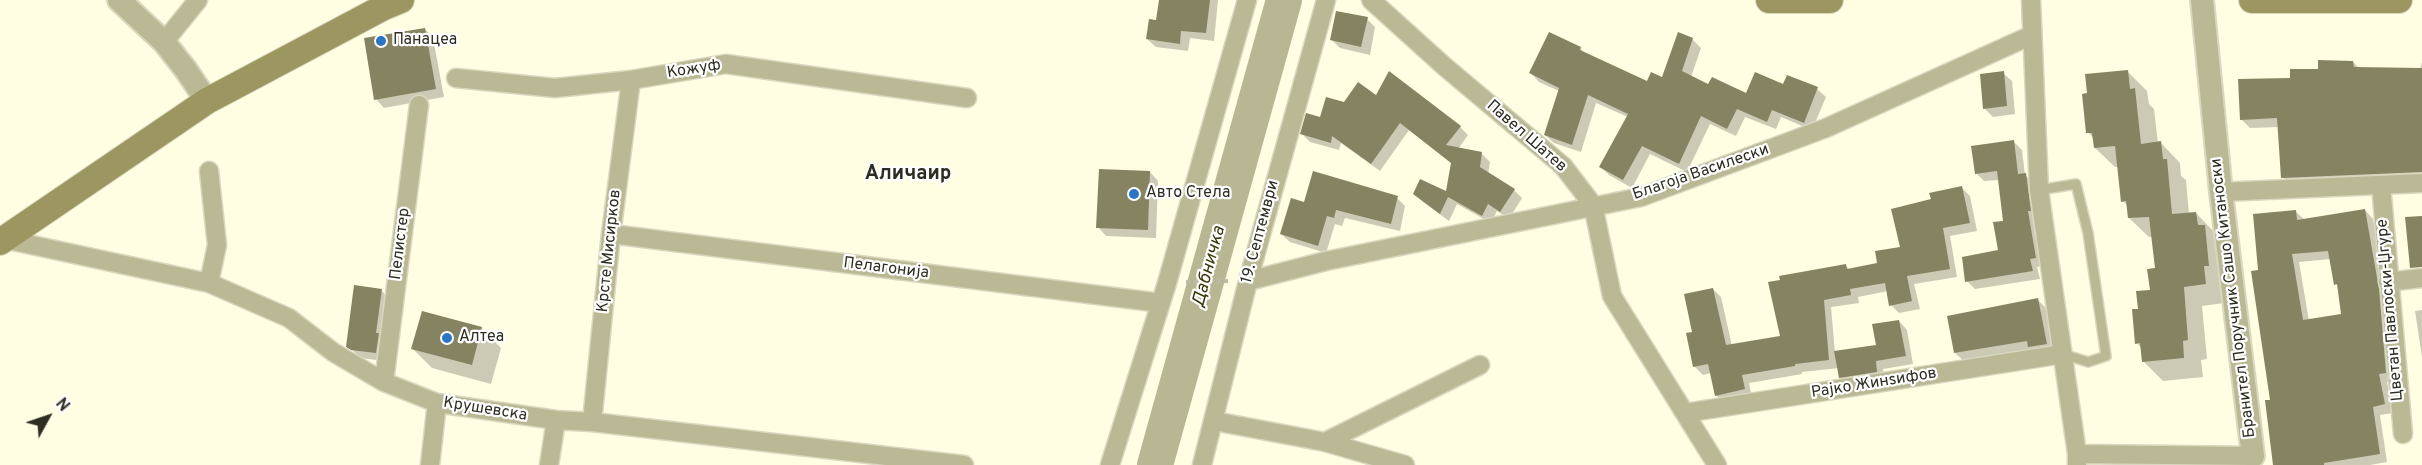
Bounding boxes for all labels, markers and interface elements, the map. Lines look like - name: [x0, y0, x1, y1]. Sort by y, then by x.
- place label: Панацеа: [393, 31, 457, 51]
- marker: Панацеа: [374, 34, 388, 48]
- street label: Кожуф: [666, 56, 722, 84]
- street label: Павел Шатев: [1482, 97, 1570, 177]
- street label: Благоја Василески: [1630, 141, 1772, 205]
- street label: Бранител Поручник Сашо Китаноски: [2207, 157, 2261, 439]
- district label: Аличаир: [865, 163, 951, 187]
- street label: 19. Септември: [1238, 178, 1284, 286]
- place label: Авто Стела: [1146, 184, 1230, 204]
- marker: Авто Стела: [1127, 187, 1141, 201]
- street label: Крсте Мисирков: [594, 189, 626, 313]
- street label: Пелистер: [387, 207, 415, 281]
- street label: Цветан Павлоски-Џгуре: [2373, 218, 2409, 402]
- water label: Дабничка: [1189, 224, 1231, 310]
- street label: Пелагонија: [842, 254, 930, 284]
- place label: Алтеа: [459, 328, 504, 348]
- marker: Алтеа: [440, 331, 454, 345]
- street label: Рајко Жинѕифов: [1810, 365, 1938, 403]
- north arrow: [18, 387, 78, 447]
- street label: Крушевска: [442, 394, 528, 426]
- text: N: [50, 395, 73, 416]

